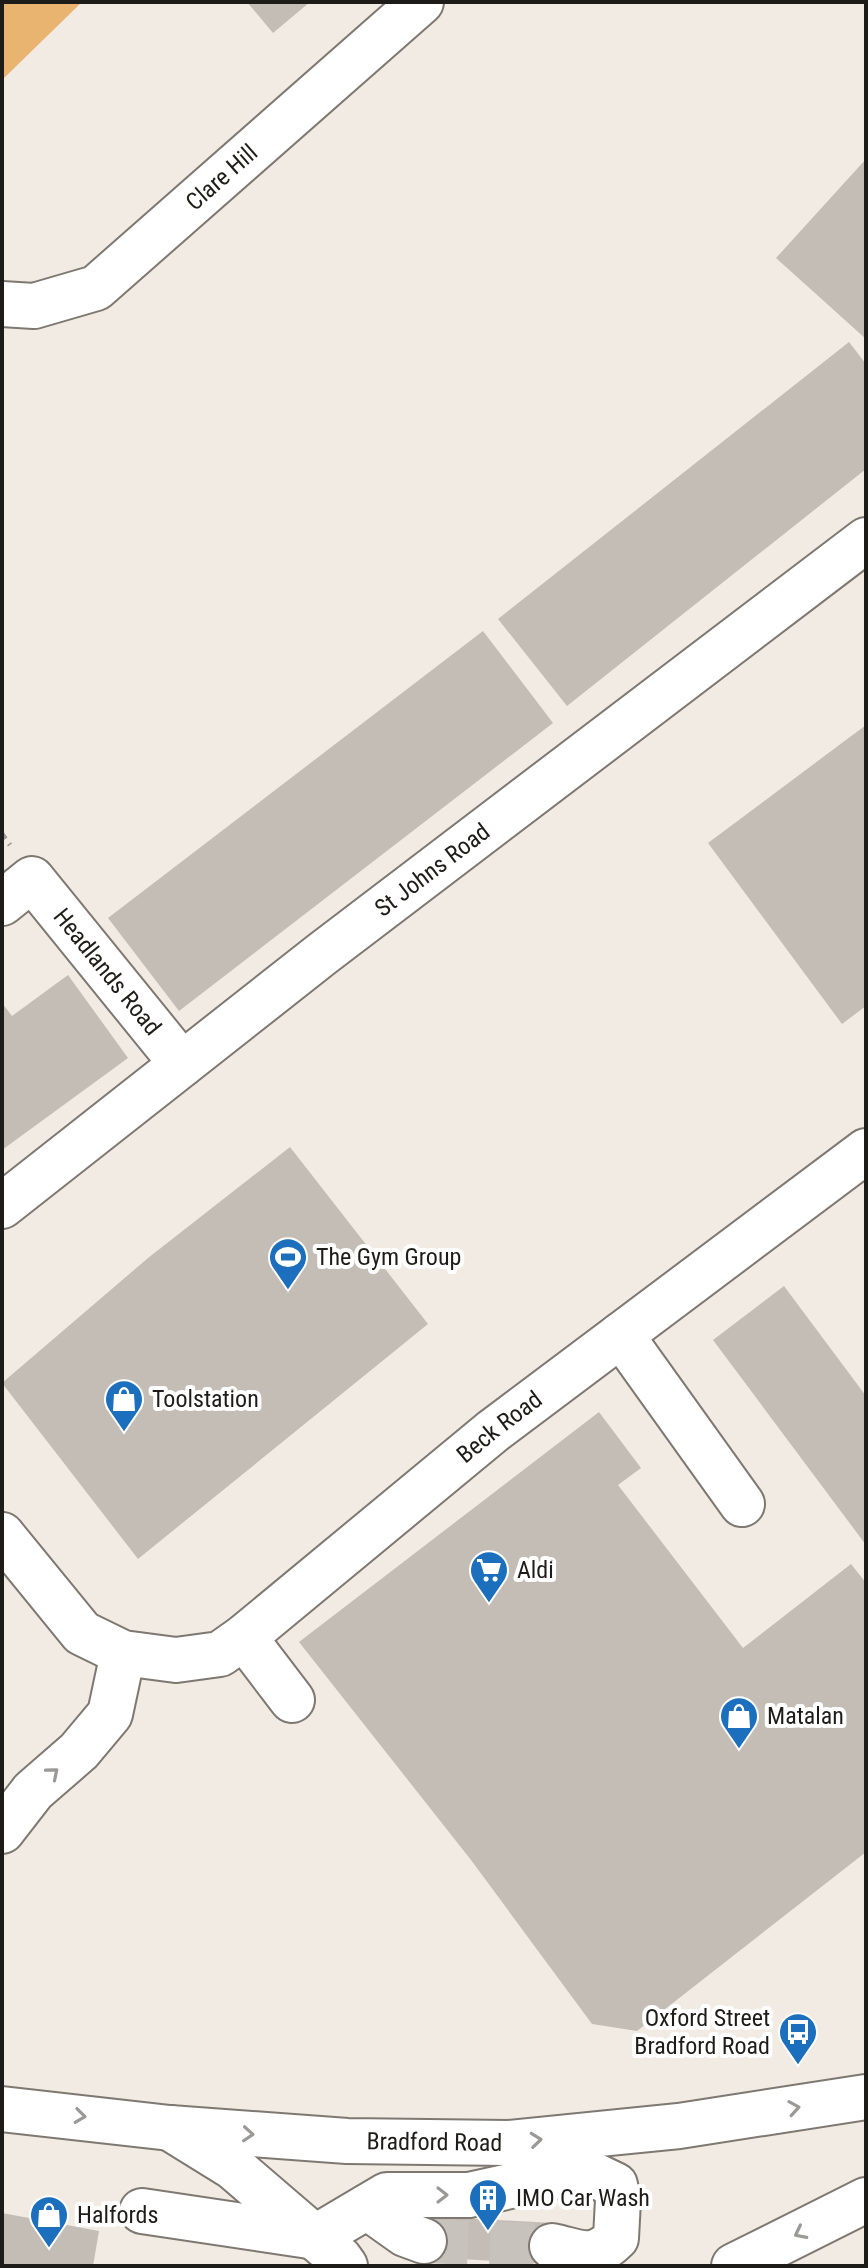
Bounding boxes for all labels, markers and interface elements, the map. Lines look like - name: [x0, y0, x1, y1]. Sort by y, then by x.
- street label: Clare Hill: [180, 139, 263, 216]
- street label: St Johns Road: [370, 817, 495, 923]
- street label: Headlands Road: [48, 903, 167, 1041]
- sports icon: The Gym Group: [267, 1236, 309, 1291]
- place label: The Gym Group: [316, 1243, 461, 1271]
- shop icon: Toolstation: [103, 1378, 145, 1433]
- place label: Toolstation: [152, 1385, 259, 1413]
- street label: Beck Road: [451, 1385, 547, 1469]
- supermarket icon: Aldi: [468, 1549, 510, 1604]
- place label: Aldi: [517, 1556, 554, 1584]
- shop icon: Matalan: [718, 1695, 760, 1750]
- place label: Matalan: [767, 1702, 844, 1730]
- one-way arrow: [44, 1768, 58, 1783]
- place label: Oxford Street Bradford Road: [634, 2004, 770, 2060]
- bus stop icon: Oxford Street Bradford Road: [777, 2011, 819, 2066]
- one-way arrow: [787, 2101, 801, 2118]
- one-way arrow: [74, 2108, 87, 2125]
- one-way arrow: [242, 2125, 255, 2142]
- street label: Bradford Road: [366, 2127, 502, 2157]
- one-way arrow: [530, 2132, 543, 2149]
- building icon: IMO Car Wash: [467, 2177, 509, 2232]
- place label: IMO Car Wash: [516, 2184, 650, 2212]
- one-way arrow: [436, 2186, 449, 2204]
- shop icon: Halfords: [28, 2194, 70, 2249]
- place label: Halfords: [77, 2201, 158, 2229]
- one-way arrow: [794, 2223, 809, 2239]

